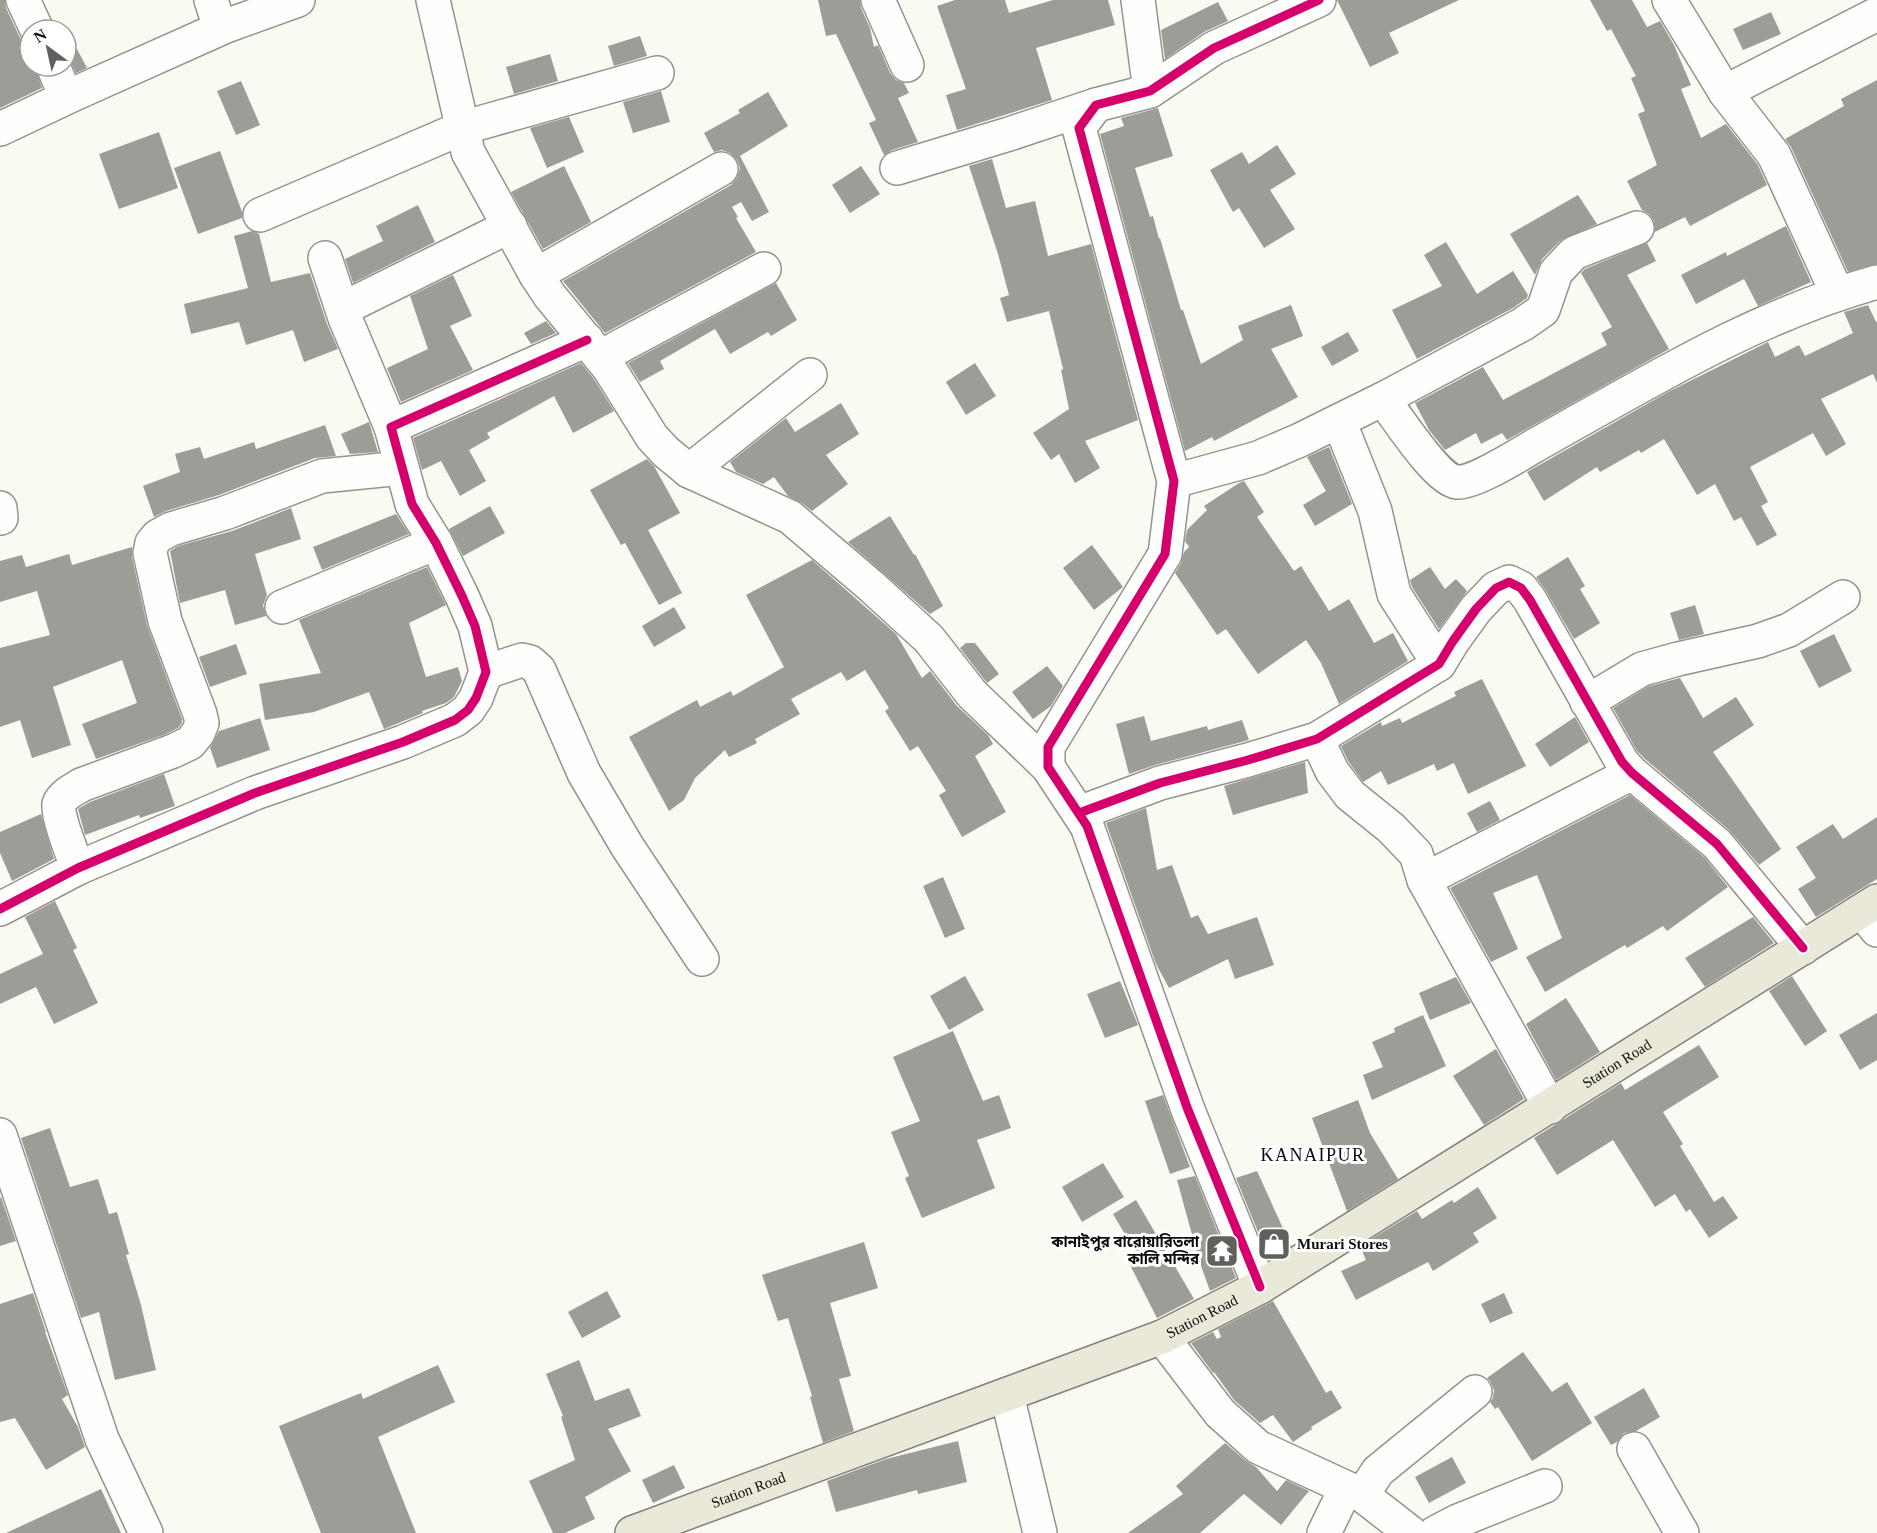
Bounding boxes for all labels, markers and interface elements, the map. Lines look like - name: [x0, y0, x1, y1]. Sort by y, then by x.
- north arrow: [18, 18, 78, 78]
- text: N: [31, 25, 50, 46]
- street label: Station Road: [1580, 1036, 1655, 1091]
- district label: KANAIPUR: [1260, 1145, 1366, 1165]
- shop icon: Murari Stores: [1256, 1226, 1292, 1262]
- place label: কানাইপুর বারোয়ারিতলা কালি মন্দির: [1050, 1233, 1200, 1267]
- temple icon: কানাইপুর বারোয়ারিতলা কালি মন্দির: [1204, 1233, 1240, 1269]
- place label: Murari Stores: [1297, 1236, 1388, 1252]
- street label: Station Road: [1164, 1292, 1241, 1341]
- street label: Station Road: [709, 1469, 788, 1511]

